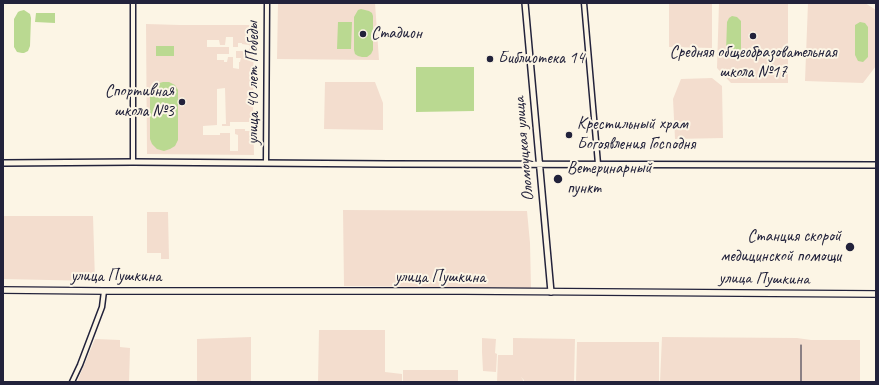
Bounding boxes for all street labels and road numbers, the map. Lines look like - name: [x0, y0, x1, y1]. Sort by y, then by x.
- street label: улица 40 лет Победы: [244, 21, 264, 145]
- street label: Оломоуцкая улица: [509, 96, 539, 202]
- street label: улица Пушкина: [71, 267, 161, 287]
- street label: улица Пушкина: [395, 268, 485, 288]
- street label: улица Пушкина: [719, 268, 809, 290]

